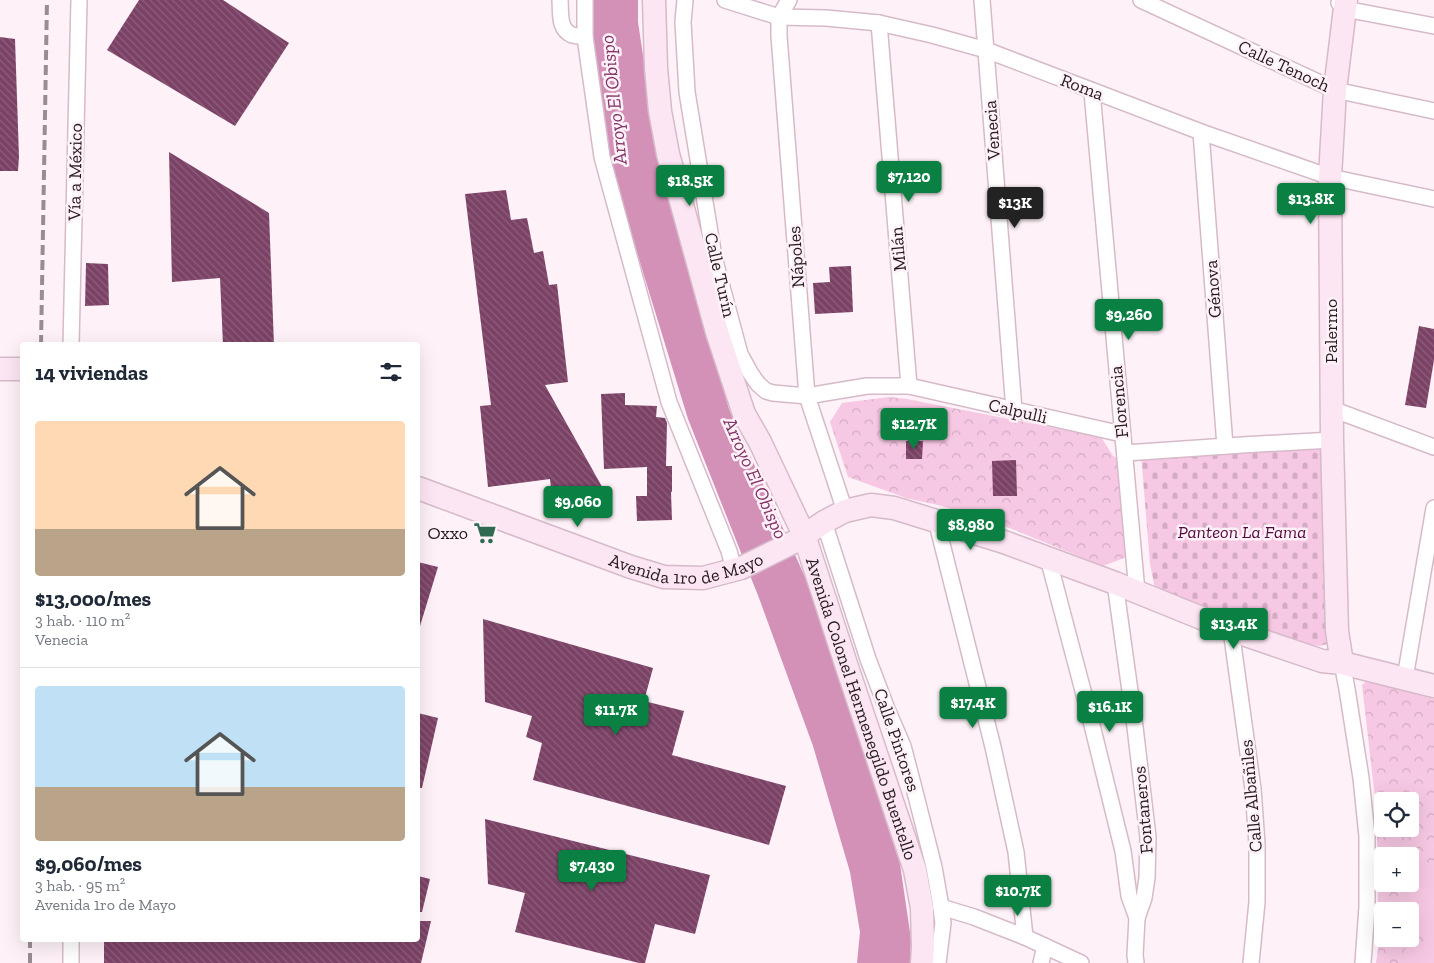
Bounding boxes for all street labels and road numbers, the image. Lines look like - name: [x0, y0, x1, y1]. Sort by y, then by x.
- street label: Calle Tenoch: [1235, 35, 1333, 97]
- street label: Roma: [1057, 69, 1107, 105]
- street label: Venecia: [979, 99, 1005, 162]
- street label: Vía a México: [63, 123, 87, 222]
- street label: Nápoles: [783, 225, 809, 289]
- street label: Milán: [885, 225, 911, 272]
- street label: Calle Turín: [700, 230, 741, 320]
- street label: Génova: [1200, 259, 1226, 319]
- street label: Palermo: [1320, 299, 1342, 363]
- street label: Florencia: [1105, 365, 1133, 439]
- street label: Calpulli: [986, 394, 1050, 428]
- street label: Avenida 1ro de Mayo: [606, 548, 767, 589]
- street label: Avenida Colonel Hermenegildo Buentello: [801, 555, 922, 863]
- street label: Calle Pintores: [869, 685, 925, 795]
- street label: Calle Albañiles: [1235, 739, 1267, 853]
- street label: Fontaneros: [1128, 765, 1158, 855]

